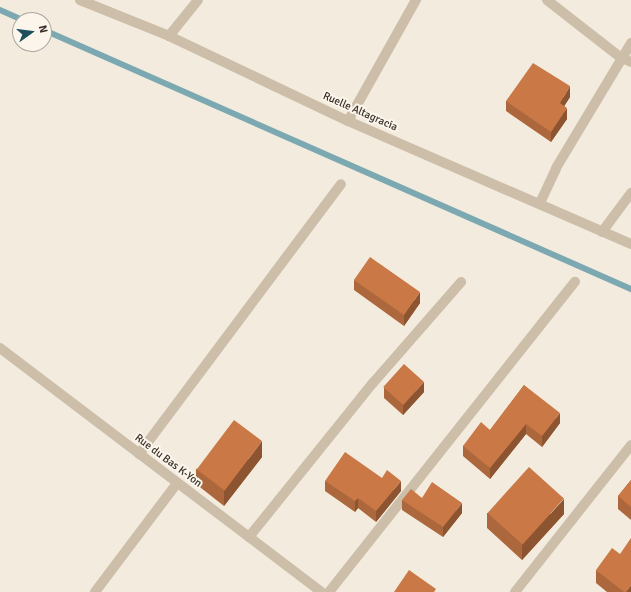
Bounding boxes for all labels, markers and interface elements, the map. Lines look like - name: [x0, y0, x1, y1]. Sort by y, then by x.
- north arrow: [12, 12, 52, 52]
- text: N: [36, 24, 50, 35]
- street label: Ruelle Altagracia: [321, 90, 399, 134]
- street label: Rue du Bas K-Yon: [132, 432, 204, 490]

